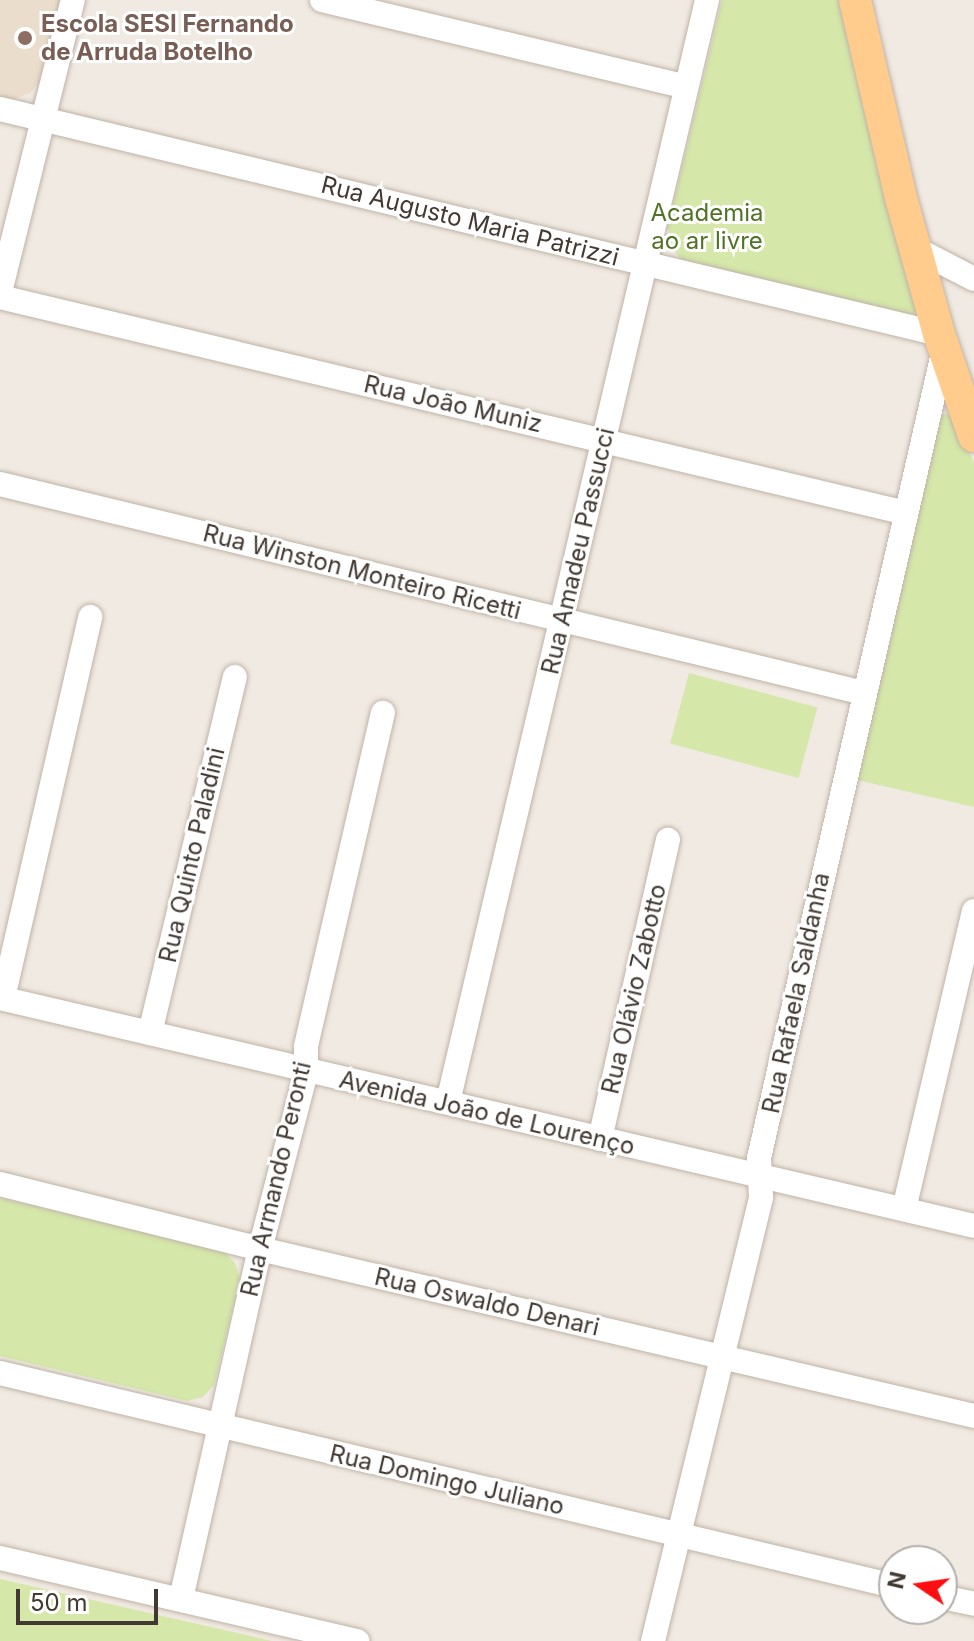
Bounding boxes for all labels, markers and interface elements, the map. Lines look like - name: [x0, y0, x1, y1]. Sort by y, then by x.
- place label: Escola SESI Fernando de Arruda Botelho: [41, 10, 294, 66]
- marker: Escola SESI Fernando de Arruda Botelho: [16, 29, 34, 47]
- street label: Rua Augusto Maria Patrizzi: [318, 170, 622, 272]
- park label: Academia ao ar livre: [651, 199, 763, 255]
- street label: Rua João Muniz: [361, 370, 545, 438]
- street label: Rua Amadeu Passucci: [536, 425, 620, 677]
- street label: Rua Winston Monteiro Ricetti: [200, 519, 524, 625]
- street label: Rua Quinto Paladini: [153, 745, 231, 965]
- street label: Rua Rafaela Saldanha: [756, 870, 836, 1116]
- street label: Rua Olávio Zabotto: [596, 881, 672, 1097]
- street label: Rua Armando Peronti: [235, 1059, 317, 1299]
- street label: Avenida João de Lourenço: [336, 1065, 638, 1161]
- street label: Rua Oswaldo Denari: [372, 1262, 602, 1342]
- street label: Rua Domingo Juliano: [327, 1439, 567, 1521]
- north arrow: [878, 1545, 958, 1625]
- text: N: [882, 1569, 911, 1591]
- scale bar: [20, 1573, 162, 1623]
- text: 50 m: [30, 1588, 88, 1617]

